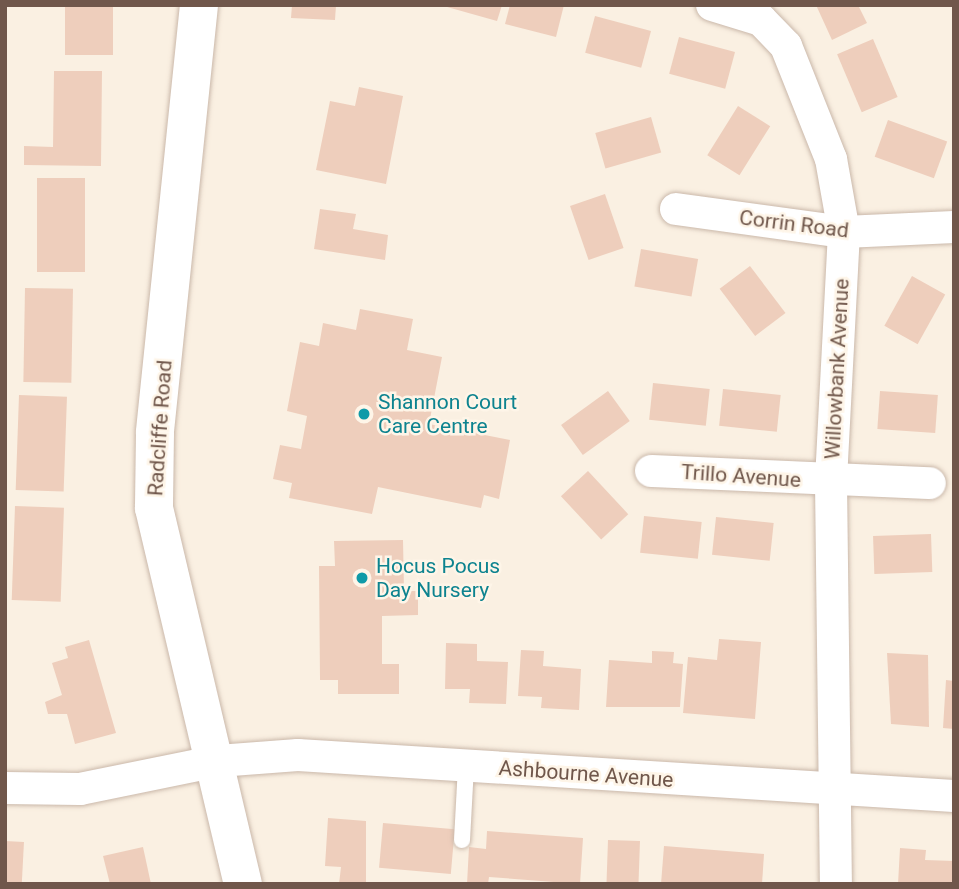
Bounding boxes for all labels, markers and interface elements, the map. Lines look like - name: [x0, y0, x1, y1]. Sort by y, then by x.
- street label: Corrin Road: [738, 205, 850, 243]
- street label: Willowbank Avenue: [820, 278, 854, 460]
- street label: Radcliffe Road: [143, 359, 177, 497]
- place label: Shannon Court Care Centre: [378, 389, 517, 439]
- marker: Shannon Court Care Centre: [356, 406, 372, 422]
- street label: Trillo Avenue: [680, 459, 802, 493]
- place label: Hocus Pocus Day Nursery: [376, 553, 500, 603]
- marker: Hocus Pocus Day Nursery: [354, 570, 370, 586]
- street label: Ashbourne Avenue: [498, 755, 674, 793]

